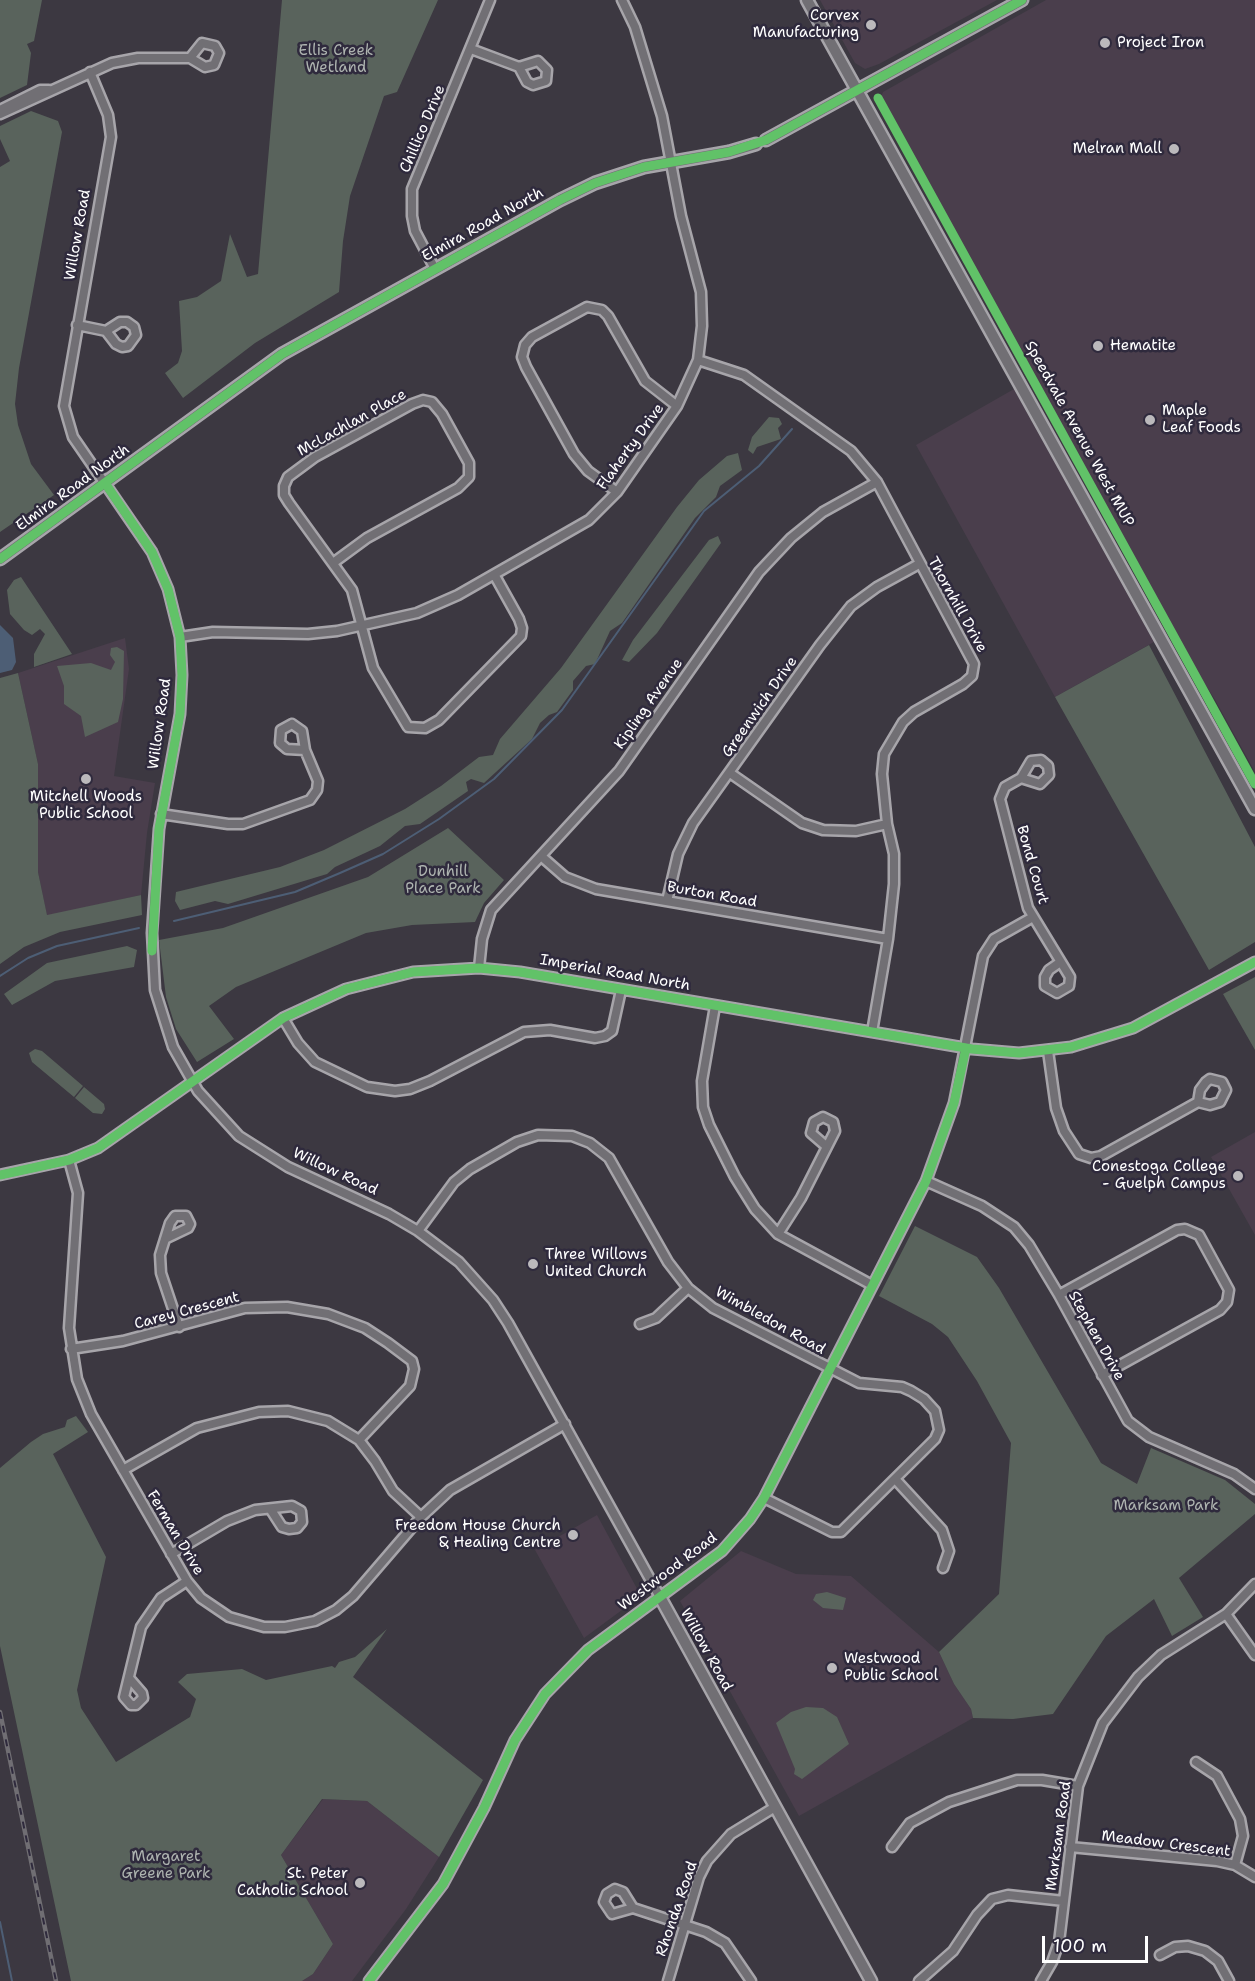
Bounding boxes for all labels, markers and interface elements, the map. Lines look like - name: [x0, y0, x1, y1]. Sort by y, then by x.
- place label: Corvex Manufacturing: [753, 7, 859, 42]
- marker: Corvex Manufacturing: [864, 18, 878, 32]
- place label: Project Iron: [1117, 34, 1204, 52]
- marker: Project Iron: [1098, 36, 1112, 50]
- park label: Ellis Creek Wetland: [299, 42, 373, 77]
- street label: Chillico Drive: [396, 82, 450, 176]
- place label: Melran Mall: [1073, 140, 1162, 158]
- marker: Melran Mall: [1167, 142, 1181, 156]
- street label: Elmira Road North: [419, 184, 547, 266]
- street label: Willow Road: [61, 188, 95, 282]
- place label: Hematite: [1110, 337, 1176, 355]
- street label: Speedvale Avenue West MUP: [1020, 338, 1138, 530]
- marker: Hematite: [1091, 339, 1105, 353]
- street label: McLachlan Place: [294, 386, 410, 460]
- street label: Flaherty Drive: [594, 400, 668, 494]
- place label: Maple Leaf Foods: [1162, 402, 1241, 437]
- marker: Maple Leaf Foods: [1143, 413, 1157, 427]
- street label: Elmira Road North: [13, 441, 133, 535]
- street label: Thornhill Drive: [923, 554, 991, 656]
- street label: Greenwich Drive: [719, 653, 801, 761]
- street label: Kipling Avenue: [611, 655, 687, 753]
- street label: Willow Road: [145, 677, 175, 771]
- marker: Mitchell Woods Public School: [79, 772, 93, 786]
- place label: Mitchell Woods Public School: [30, 788, 142, 823]
- street label: Bond Court: [1012, 823, 1052, 907]
- park label: Dunhill Place Park: [405, 863, 481, 898]
- street label: Burton Road: [666, 878, 758, 912]
- street label: Imperial Road North: [538, 951, 692, 995]
- street label: Willow Road: [290, 1144, 380, 1200]
- place label: Conestoga College - Guelph Campus: [1092, 1158, 1226, 1193]
- marker: Conestoga College - Guelph Campus: [1231, 1169, 1245, 1183]
- place label: Three Willows United Church: [545, 1246, 647, 1281]
- marker: Three Willows United Church: [526, 1257, 540, 1271]
- street label: Wimbledon Road: [712, 1283, 828, 1359]
- street label: Carey Crescent: [132, 1288, 242, 1334]
- street label: Stephen Drive: [1064, 1288, 1128, 1384]
- street label: Ferman Drive: [143, 1487, 207, 1579]
- park label: Marksam Park: [1113, 1497, 1219, 1515]
- place label: Freedom House Church & Healing Centre: [395, 1517, 561, 1552]
- marker: Freedom House Church & Healing Centre: [566, 1528, 580, 1542]
- street label: Westwood Road: [615, 1529, 721, 1615]
- street label: Willow Road: [676, 1605, 736, 1695]
- place label: Westwood Public School: [844, 1650, 938, 1685]
- marker: Westwood Public School: [825, 1661, 839, 1675]
- street label: Marksam Road: [1042, 1780, 1076, 1892]
- street label: Meadow Crescent: [1100, 1827, 1232, 1861]
- park label: Margaret Greene Park: [121, 1848, 211, 1883]
- street label: Rhonda Road: [652, 1859, 702, 1959]
- place label: St. Peter Catholic School: [237, 1865, 348, 1900]
- marker: St. Peter Catholic School: [353, 1876, 367, 1890]
- scale bar: [1045, 1924, 1152, 1962]
- text: 100 m: [1053, 1934, 1107, 1958]

